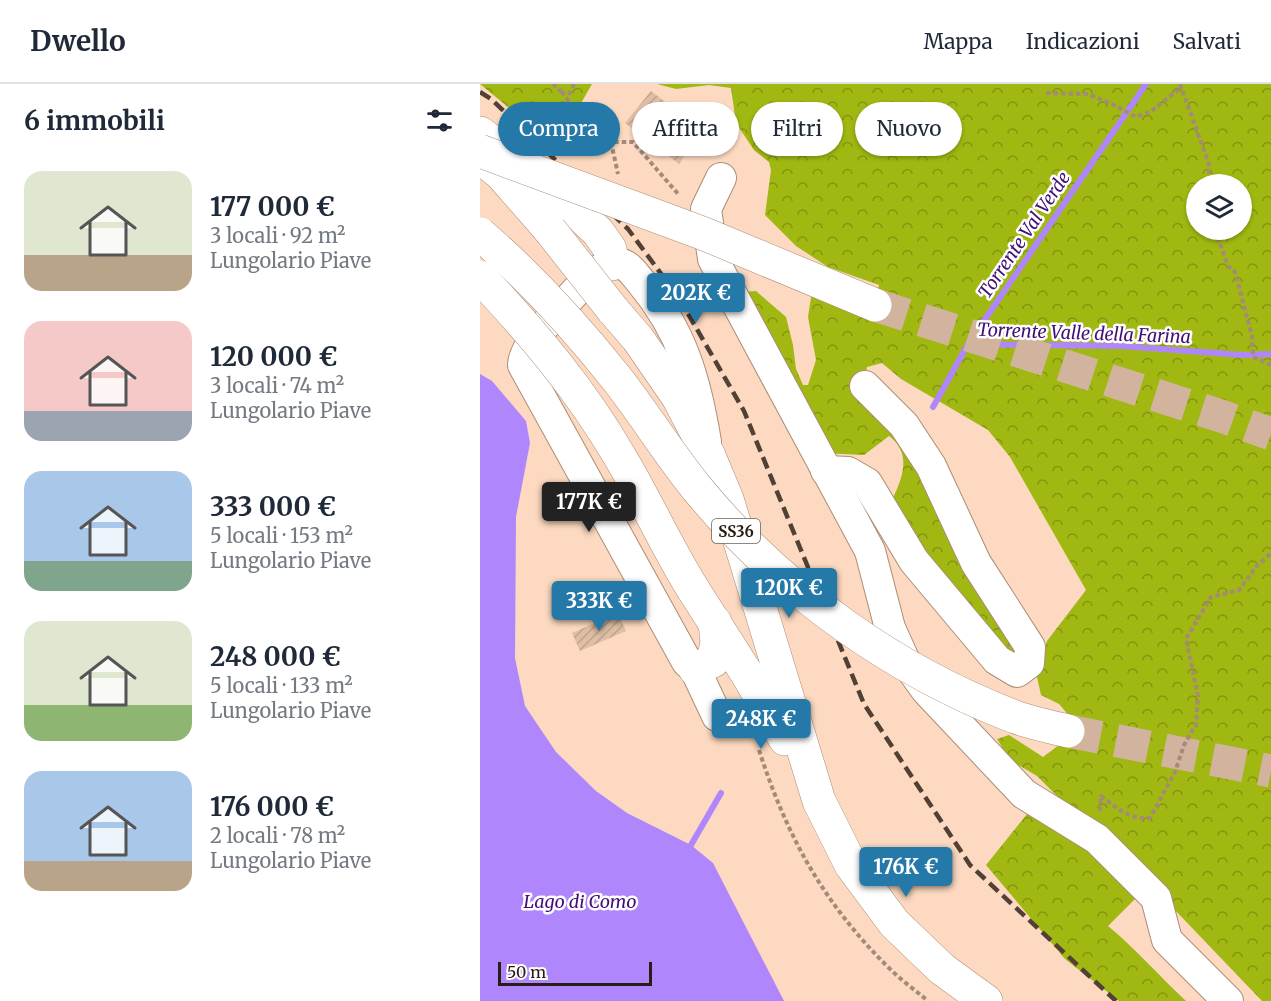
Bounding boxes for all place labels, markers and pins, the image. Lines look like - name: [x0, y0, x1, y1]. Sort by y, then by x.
- pin: 202K €: [647, 273, 745, 324]
- pin: 177K €: [540, 482, 638, 533]
- pin: 120K €: [740, 568, 838, 619]
- pin: 333K €: [550, 581, 648, 632]
- pin: 248K €: [712, 699, 810, 750]
- pin: 176K €: [857, 847, 955, 898]

